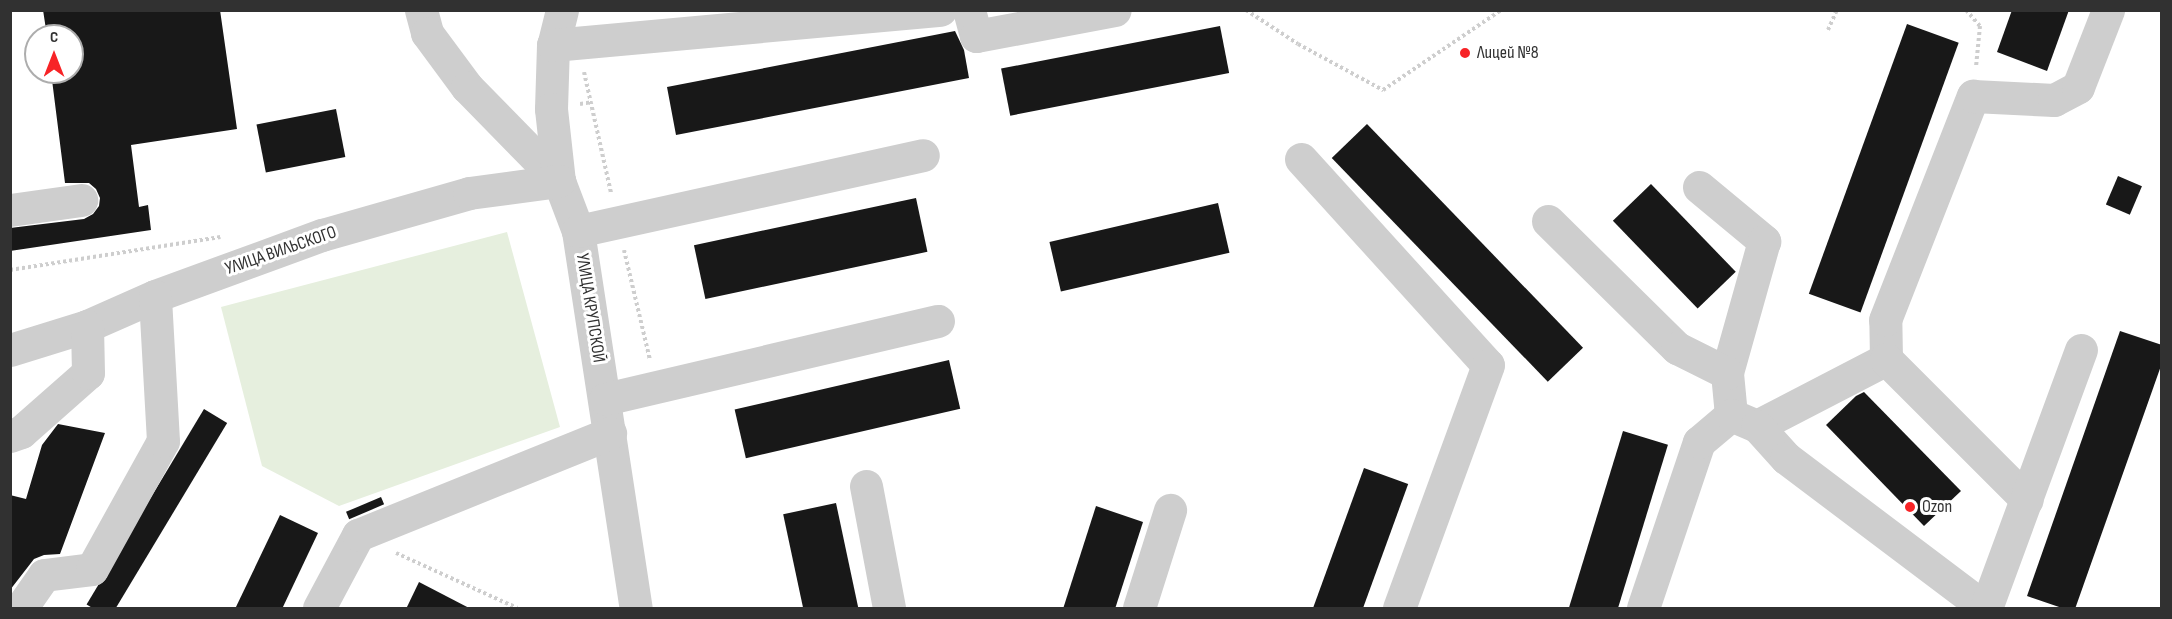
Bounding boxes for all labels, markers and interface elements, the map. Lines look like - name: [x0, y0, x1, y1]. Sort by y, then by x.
- north arrow: [24, 24, 84, 84]
- text: С: [50, 28, 58, 47]
- place label: Лицей №8: [1477, 42, 1539, 64]
- marker: Лицей №8: [1458, 46, 1472, 60]
- street label: УЛИЦА ВИЛЬСКОГО: [222, 222, 340, 280]
- street label: УЛИЦА КРУПСКОЙ: [571, 252, 609, 364]
- place label: Ozon: [1922, 496, 1952, 518]
- marker: Ozon: [1903, 500, 1917, 514]

